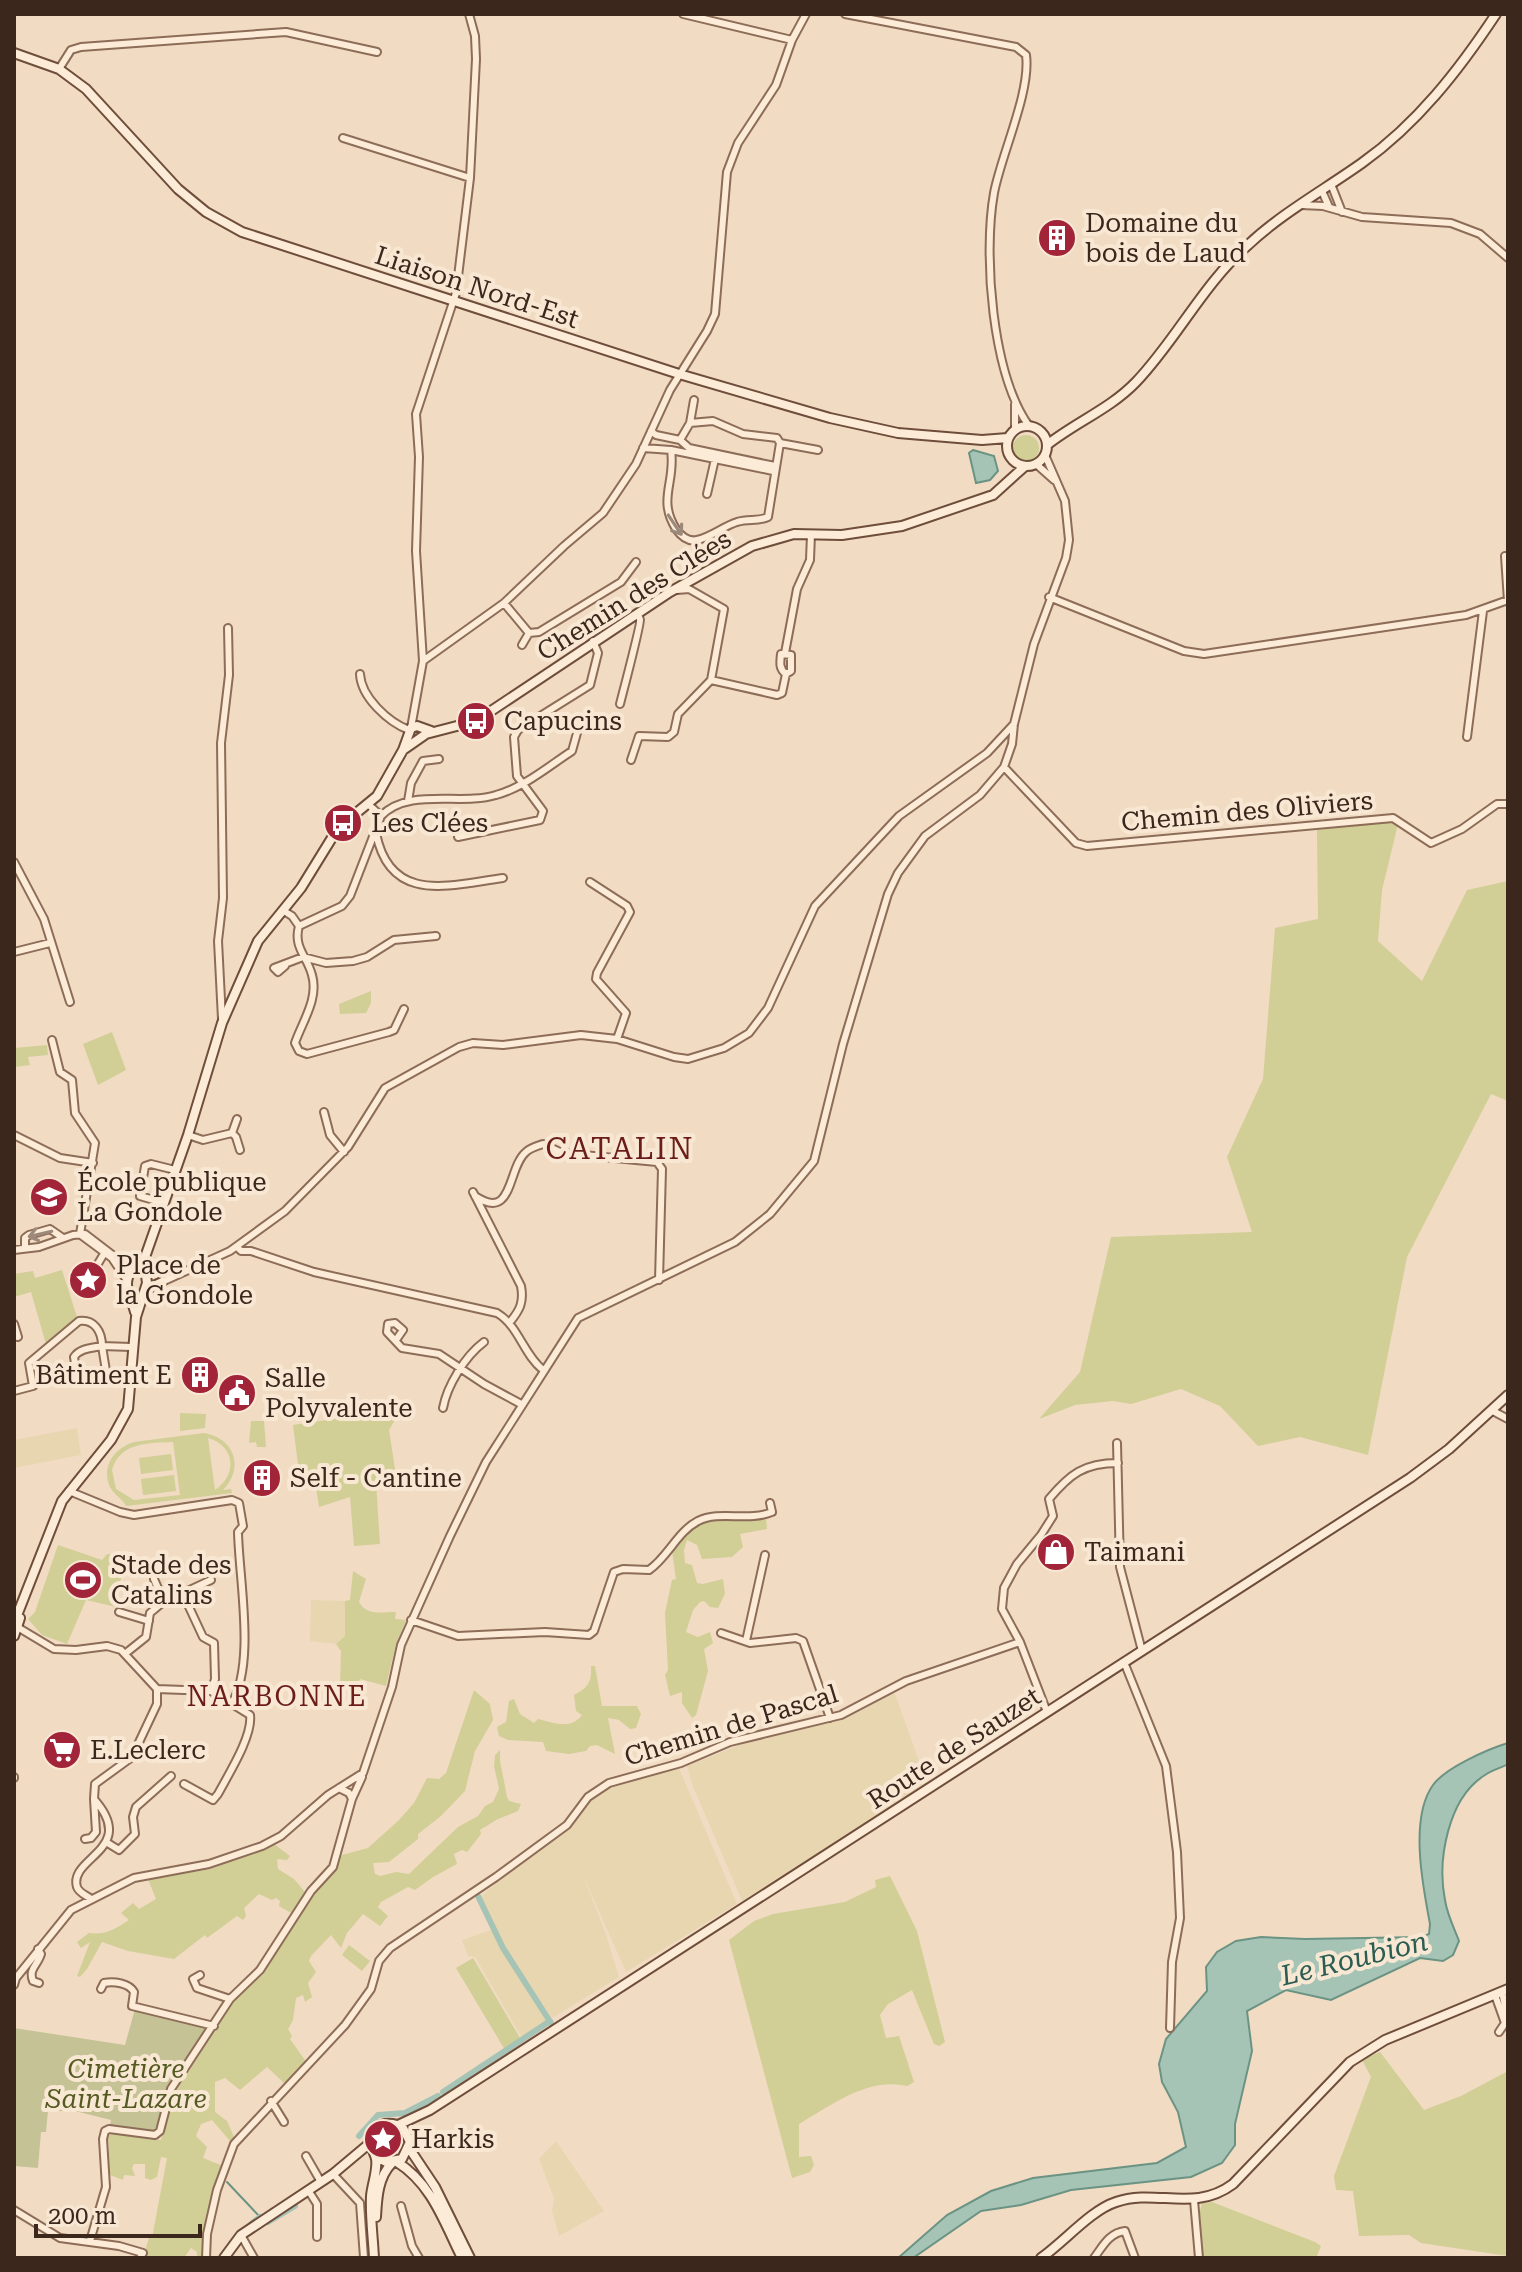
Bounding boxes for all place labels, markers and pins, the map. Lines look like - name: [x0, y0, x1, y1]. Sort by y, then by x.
- place label: Domaine du bois de Laud: [1085, 208, 1246, 268]
- building icon: Domaine du bois de Laud: [1036, 217, 1078, 259]
- bus stop icon: Capucins: [455, 700, 497, 742]
- place label: Capucins: [504, 706, 622, 736]
- bus stop icon: Les Clées: [322, 802, 364, 844]
- place label: Les Clées: [371, 808, 488, 838]
- place label: École publique La Gondole: [77, 1166, 267, 1227]
- school or university icon: École publique La Gondole: [28, 1176, 70, 1218]
- place label: Place de la Gondole: [116, 1250, 253, 1310]
- place icon: Place de la Gondole: [67, 1259, 109, 1301]
- building icon: Bâtiment E: [179, 1354, 221, 1396]
- place label: Bâtiment E: [35, 1360, 172, 1390]
- place label: Salle Polyvalente: [265, 1363, 413, 1423]
- public building icon: Salle Polyvalente: [216, 1372, 258, 1414]
- building icon: Self - Cantine: [241, 1457, 283, 1499]
- place label: Self - Cantine: [290, 1463, 462, 1493]
- shop icon: Taimani: [1035, 1531, 1077, 1573]
- place label: Taimani: [1084, 1537, 1185, 1567]
- place label: Stade des Catalins: [111, 1550, 231, 1610]
- sports icon: Stade des Catalins: [62, 1559, 104, 1601]
- supermarket icon: E.Leclerc: [41, 1729, 83, 1771]
- place label: E.Leclerc: [90, 1735, 206, 1765]
- place icon: Harkis: [362, 2118, 404, 2160]
- place label: Harkis: [411, 2124, 494, 2154]

